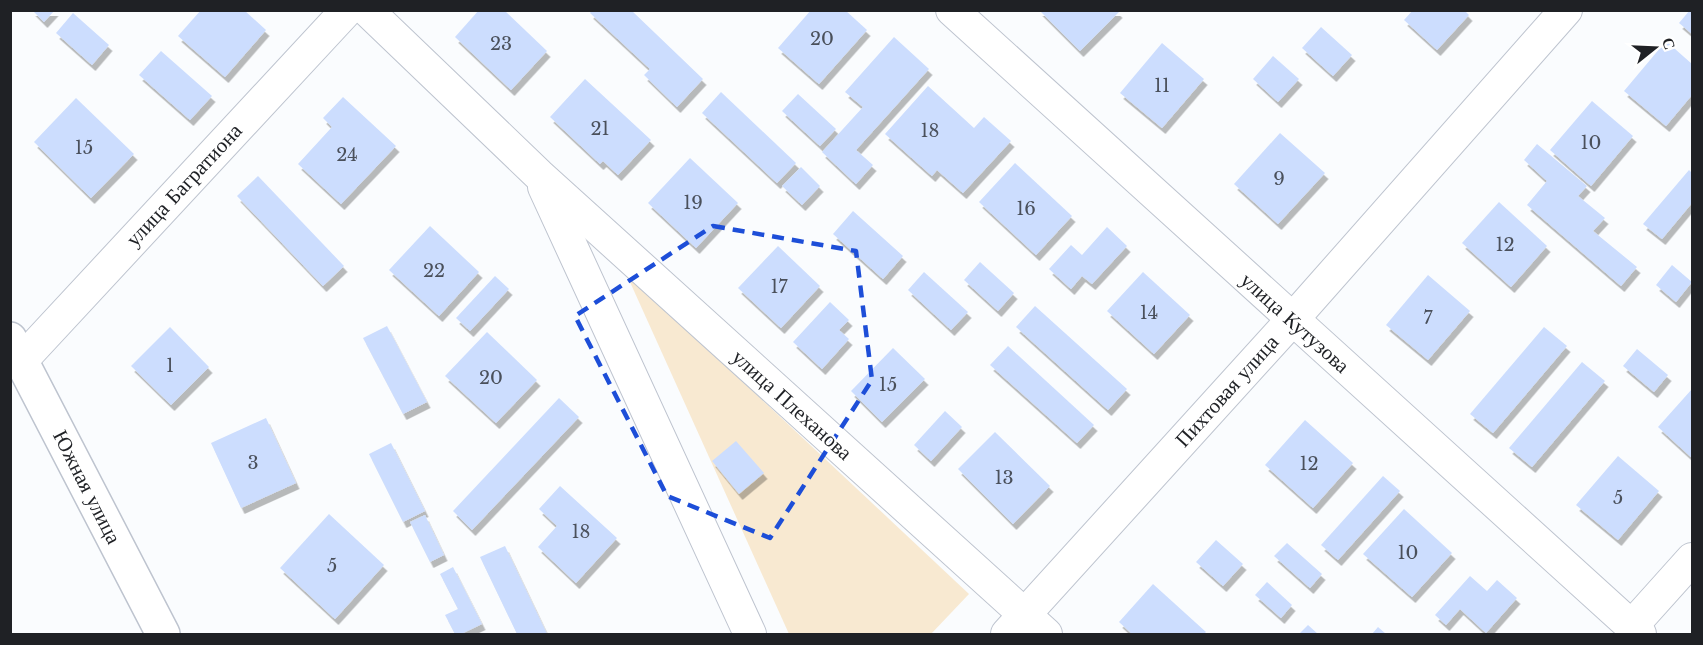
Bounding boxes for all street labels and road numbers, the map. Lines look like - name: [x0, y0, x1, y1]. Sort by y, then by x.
- street label: улица Багратиона: [120, 118, 248, 252]
- street label: улица Кутузова: [1235, 267, 1355, 379]
- street label: Пихтовая улица: [1170, 329, 1285, 453]
- street label: улица Плеханова: [727, 344, 858, 466]
- street label: Южная улица: [47, 426, 127, 549]

